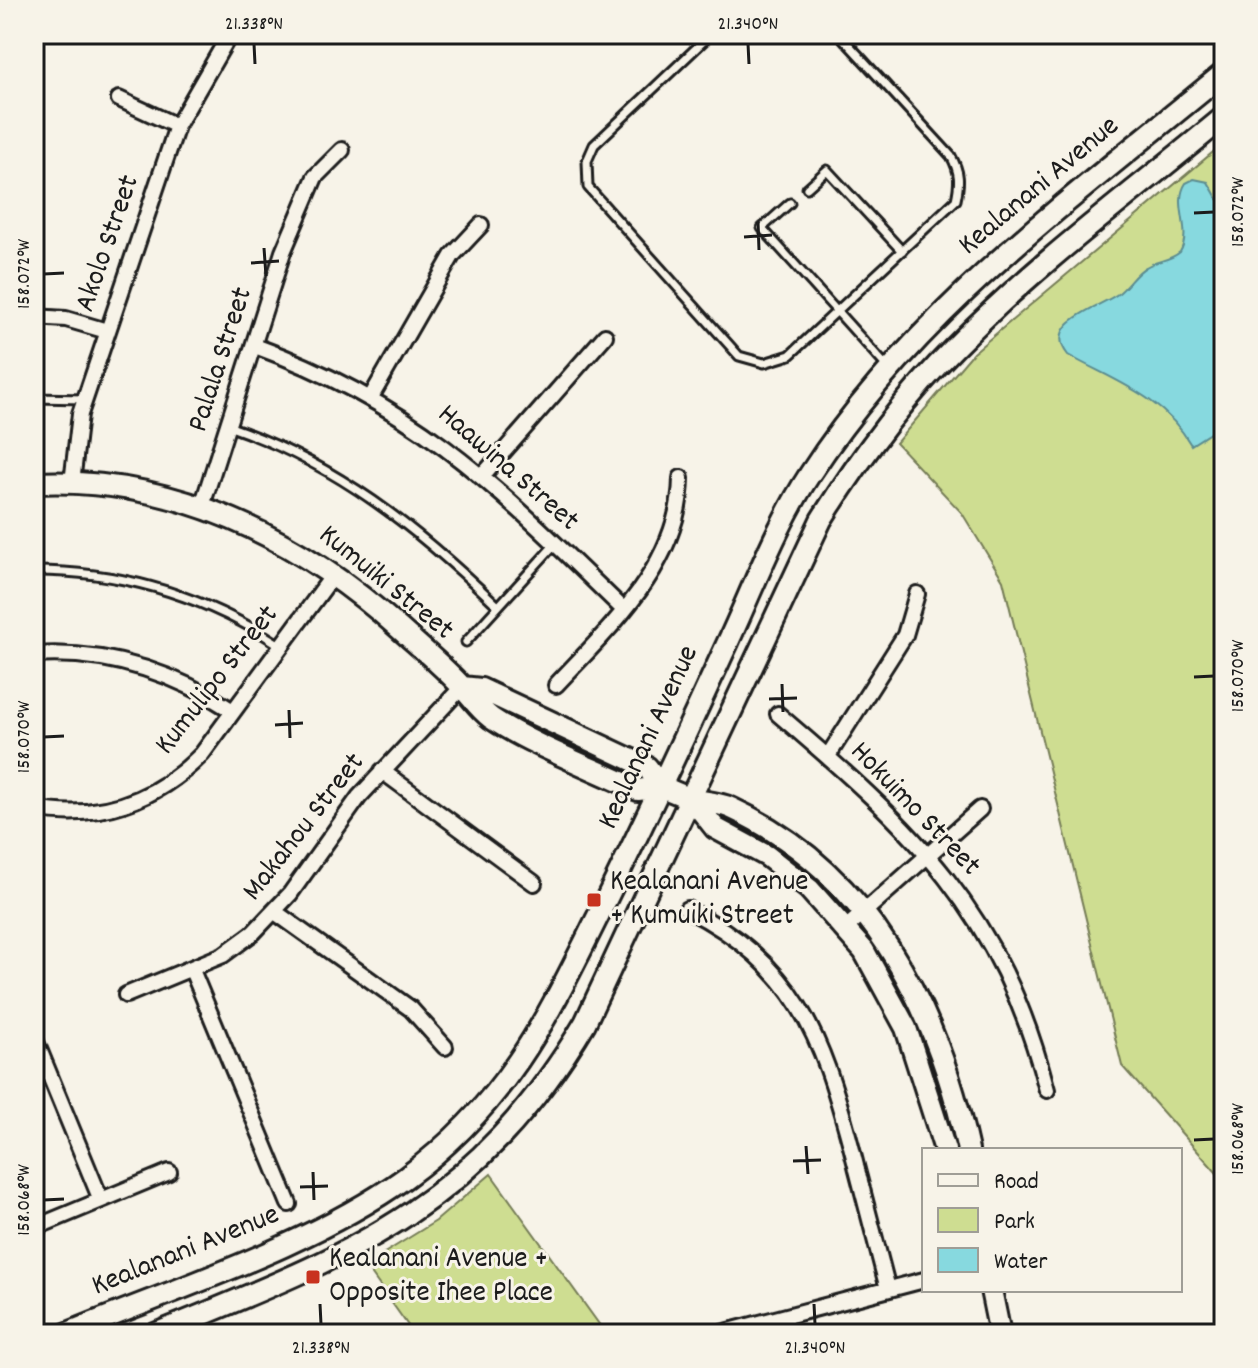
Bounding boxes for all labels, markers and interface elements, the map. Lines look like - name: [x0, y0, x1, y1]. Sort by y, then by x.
- text: 21.338°N: [225, 11, 283, 39]
- text: 21.340°N: [718, 11, 778, 39]
- street label: Kealanani Avenue: [950, 107, 1130, 267]
- street label: Akolo Street: [66, 170, 152, 318]
- text: 158.072°W: [1225, 176, 1253, 247]
- text: 158.072°W: [11, 238, 39, 309]
- street label: Palala Street: [178, 282, 266, 438]
- street label: Haawina Street: [426, 395, 588, 543]
- street label: Kumuiki Street: [308, 516, 462, 652]
- street label: Kumulipo Street: [146, 597, 290, 765]
- street label: Kealanani Avenue: [589, 639, 711, 837]
- text: 158.070°W: [1225, 639, 1253, 712]
- text: 158.070°W: [11, 700, 39, 773]
- street label: Hokuimo Street: [838, 733, 990, 887]
- street label: Makahou Street: [233, 745, 377, 911]
- place label: Kealanani Avenue + Kumuiki Street: [610, 862, 809, 939]
- marker: Kealanani Avenue + Kumuiki Street: [585, 891, 603, 909]
- text: 158.068°W: [1225, 1103, 1253, 1175]
- legend: [922, 1148, 1182, 1292]
- text: 158.068°W: [11, 1164, 39, 1236]
- text: Road: [994, 1166, 1039, 1200]
- street label: Kealanani Avenue: [86, 1195, 286, 1309]
- text: Park: [994, 1206, 1035, 1240]
- place label: Kealanani Avenue + Opposite Ihee Place: [329, 1239, 553, 1316]
- text: Water: [994, 1246, 1047, 1280]
- marker: Kealanani Avenue + Opposite Ihee Place: [304, 1268, 322, 1286]
- text: 21.338°N: [292, 1335, 350, 1363]
- text: 21.340°N: [785, 1335, 845, 1363]

